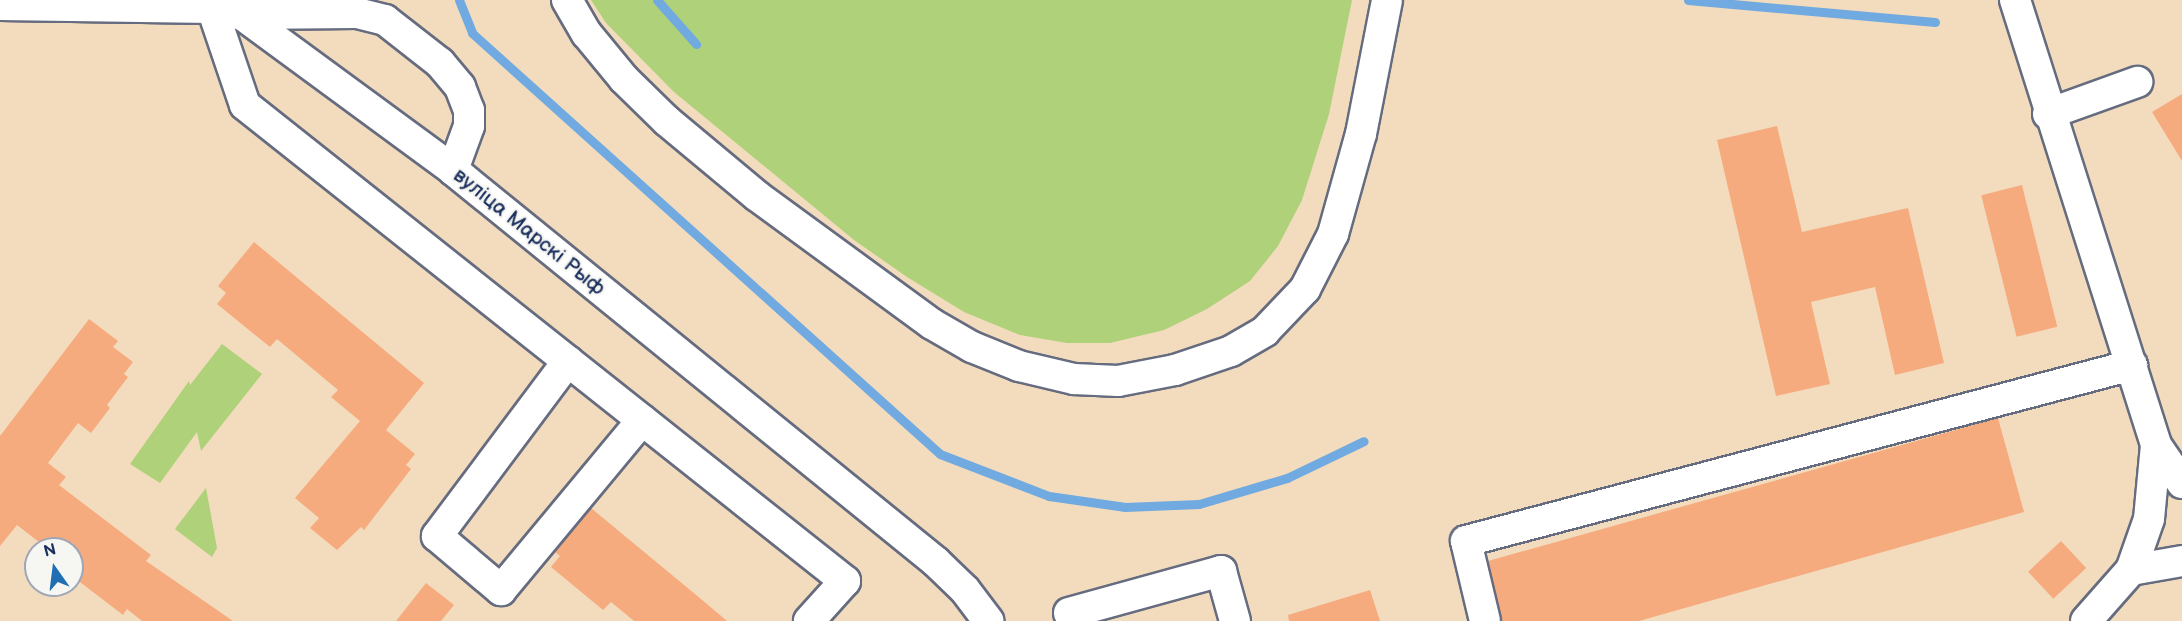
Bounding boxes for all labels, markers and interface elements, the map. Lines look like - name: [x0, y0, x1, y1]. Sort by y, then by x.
- street label: вуліца Марскі Рыф: [448, 163, 610, 301]
- north arrow: [24, 537, 84, 597]
- text: N: [42, 540, 58, 562]

